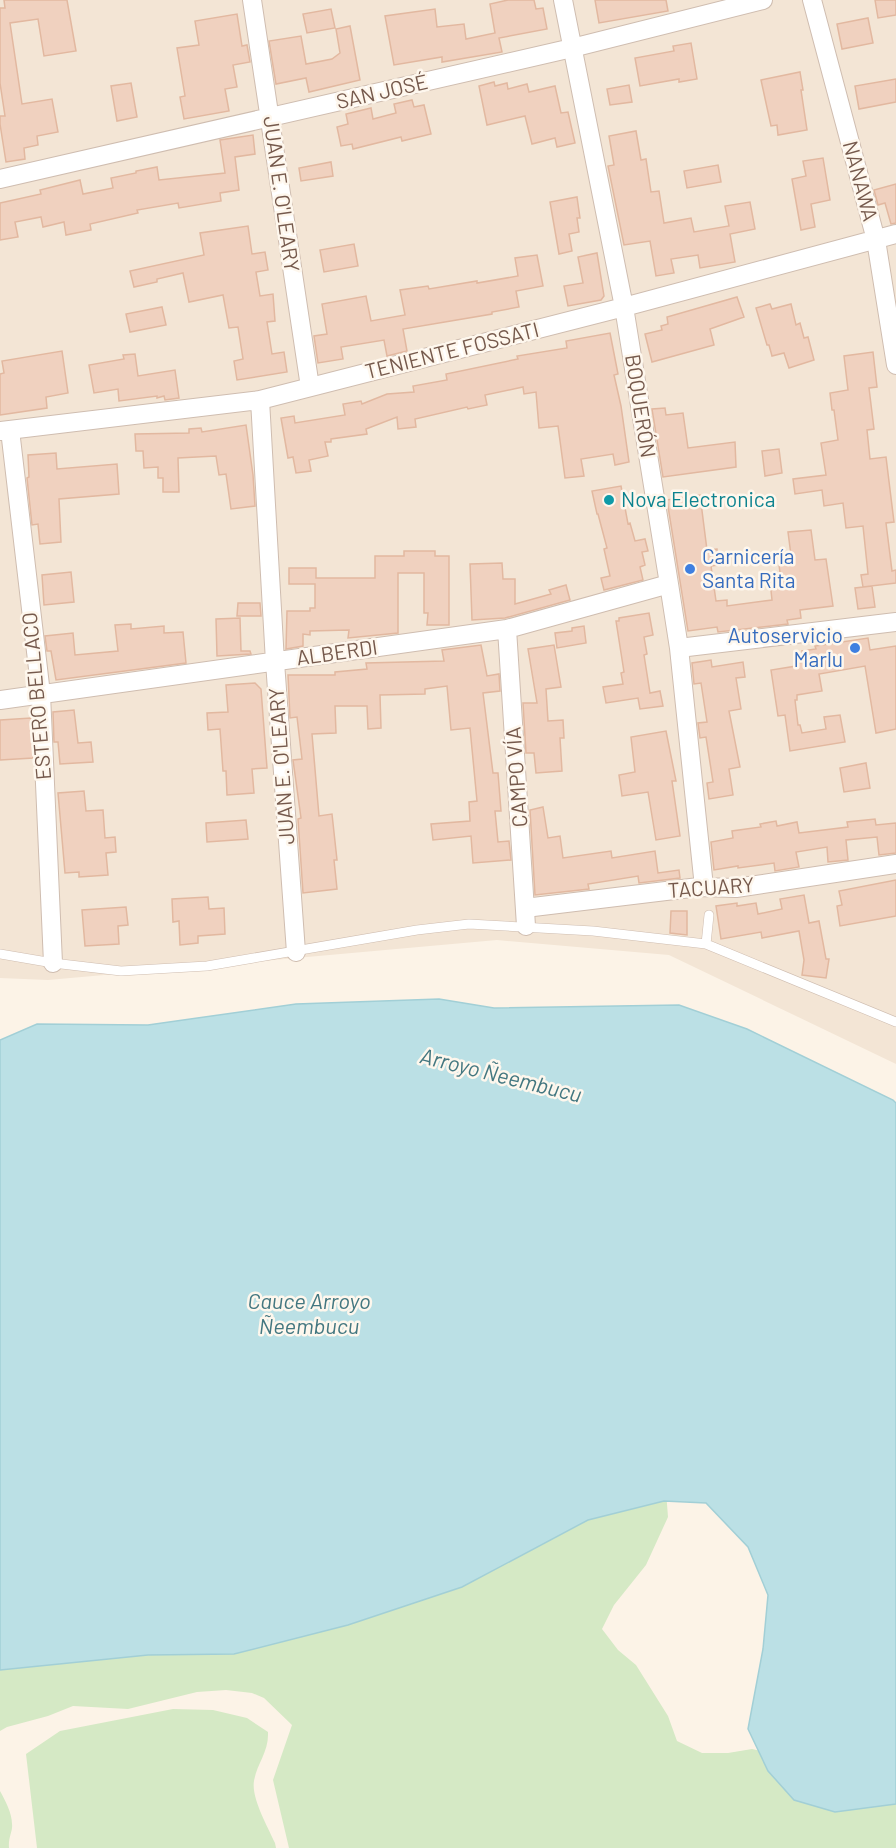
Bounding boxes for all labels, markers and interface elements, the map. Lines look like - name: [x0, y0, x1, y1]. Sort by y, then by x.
- street label: SAN JOSÉ: [333, 68, 430, 113]
- street label: JUAN E. O'LEARY: [259, 114, 306, 273]
- street label: NANAWA: [839, 138, 884, 224]
- street label: TENIENTE FOSSATI: [362, 316, 541, 383]
- street label: BOQUERÓN: [621, 352, 662, 459]
- place label: Nova Electronica: [621, 486, 776, 511]
- marker: Nova Electronica: [602, 493, 616, 507]
- place label: Carnicería Santa Rita: [702, 543, 795, 592]
- marker: Carnicería Santa Rita: [683, 562, 697, 576]
- street label: ESTERO BELLACO: [16, 611, 55, 781]
- place label: Autoservicio Marlu: [728, 622, 843, 671]
- street label: ALBERDI: [295, 633, 379, 670]
- marker: Autoservicio Marlu: [848, 641, 862, 655]
- street label: JUAN E. O'LEARY: [263, 687, 298, 845]
- street label: CAMPO VÍA: [500, 726, 531, 828]
- street label: TACUARY: [667, 871, 755, 902]
- water label: Arroyo Ñeembucu: [418, 1041, 585, 1107]
- water label: Cauce Arroyo Ñeembucu: [247, 1287, 371, 1338]

